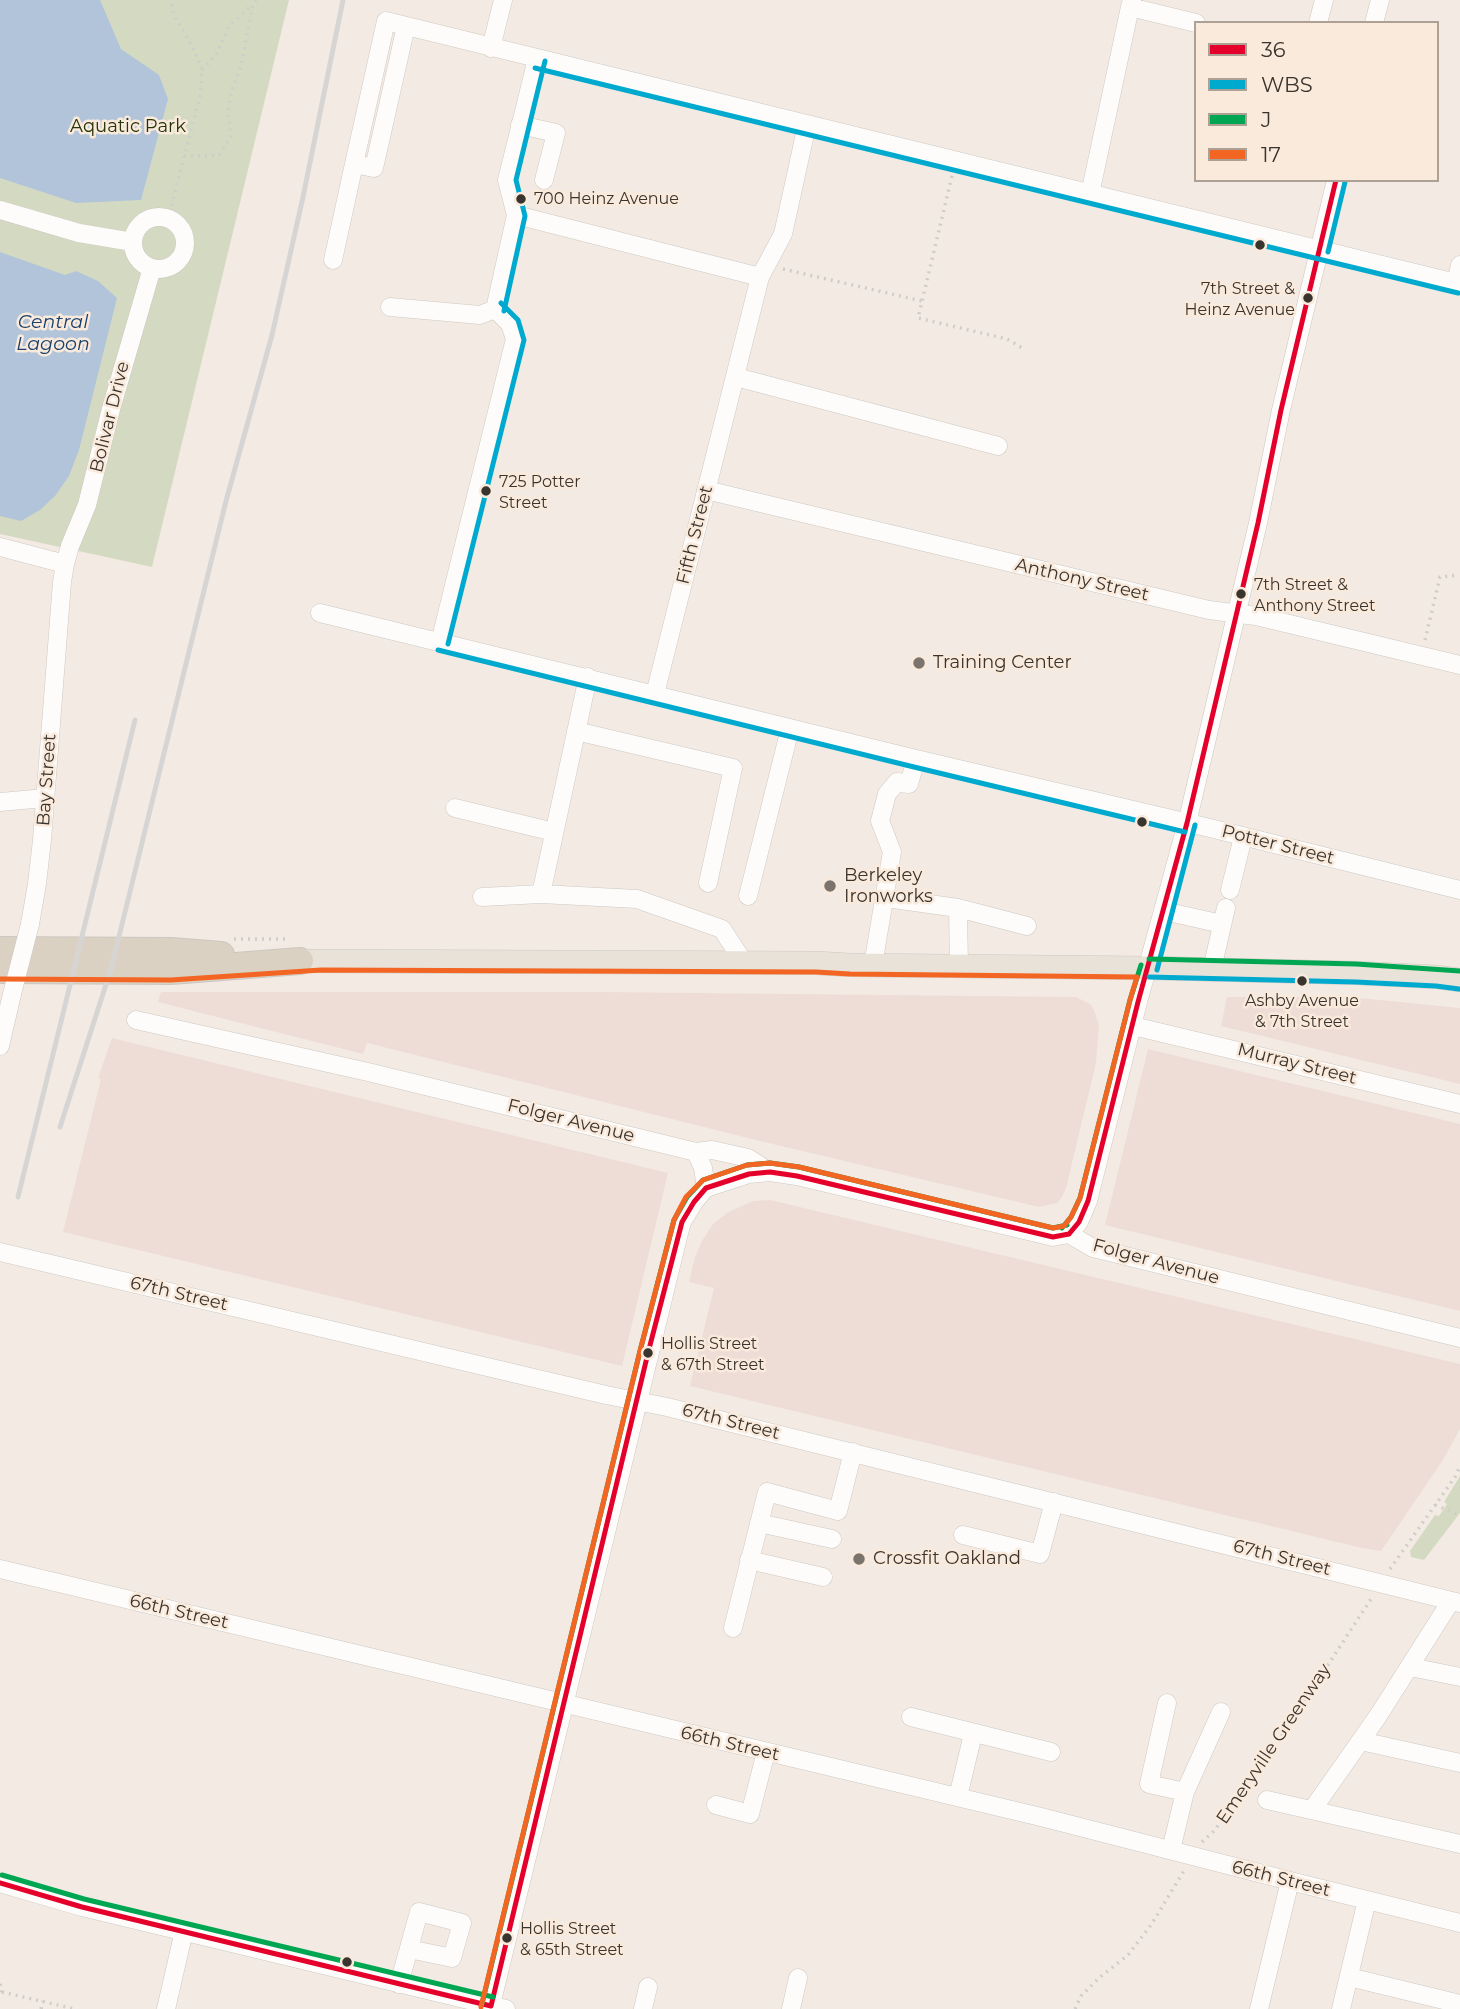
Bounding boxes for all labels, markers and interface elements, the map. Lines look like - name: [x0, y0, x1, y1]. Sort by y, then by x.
- legend: [1194, 21, 1439, 182]
- text: 36: [1261, 37, 1286, 62]
- text: WBS: [1261, 72, 1313, 97]
- text: J: [1261, 107, 1272, 132]
- park label: Aquatic Park: [70, 116, 186, 138]
- text: 17: [1261, 142, 1281, 167]
- place label: 700 Heinz Avenue: [534, 189, 679, 209]
- marker: 700 Heinz Avenue: [514, 192, 528, 206]
- unlabelled marker: [1253, 238, 1267, 252]
- place label: 7th Street & Heinz Avenue: [1184, 279, 1295, 317]
- marker: 7th Street & Heinz Avenue: [1301, 291, 1315, 305]
- water label: Central Lagoon: [16, 311, 90, 355]
- street label: Bolivar Drive: [86, 359, 134, 475]
- place label: 725 Potter Street: [499, 472, 581, 510]
- street label: Fifth Street: [672, 483, 718, 587]
- marker: 725 Potter Street: [479, 484, 493, 498]
- street label: Anthony Street: [1013, 554, 1151, 606]
- place label: 7th Street & Anthony Street: [1254, 575, 1375, 613]
- marker: 7th Street & Anthony Street: [1234, 587, 1248, 601]
- place label: Training Center: [933, 652, 1072, 674]
- marker: Training Center: [911, 655, 927, 671]
- street label: Bay Street: [33, 733, 61, 827]
- unlabelled marker: [1135, 815, 1149, 829]
- street label: Potter Street: [1219, 821, 1337, 869]
- place label: Berkeley Ironworks: [844, 865, 933, 908]
- marker: Berkeley Ironworks: [822, 878, 838, 894]
- marker: Ashby Avenue & 7th Street: [1295, 974, 1309, 988]
- place label: Ashby Avenue & 7th Street: [1245, 991, 1359, 1029]
- street label: Murray Street: [1235, 1039, 1359, 1089]
- street label: Folger Avenue: [505, 1095, 637, 1147]
- street label: Folger Avenue: [1090, 1235, 1222, 1289]
- street label: 67th Street: [128, 1272, 230, 1316]
- place label: Hollis Street & 67th Street: [661, 1334, 765, 1372]
- marker: Hollis Street & 67th Street: [641, 1346, 655, 1360]
- street label: 67th Street: [680, 1399, 782, 1445]
- street label: 67th Street: [1231, 1535, 1333, 1581]
- place label: Crossfit Oakland: [873, 1548, 1021, 1570]
- marker: Crossfit Oakland: [851, 1551, 867, 1567]
- street label: 66th Street: [128, 1590, 230, 1634]
- street label: Emeryville Greenway: [1212, 1660, 1336, 1828]
- street label: 66th Street: [679, 1722, 781, 1766]
- street label: 66th Street: [1230, 1856, 1332, 1902]
- place label: Hollis Street & 65th Street: [520, 1919, 624, 1957]
- marker: Hollis Street & 65th Street: [500, 1931, 514, 1945]
- unlabelled marker: [340, 1955, 354, 1969]

